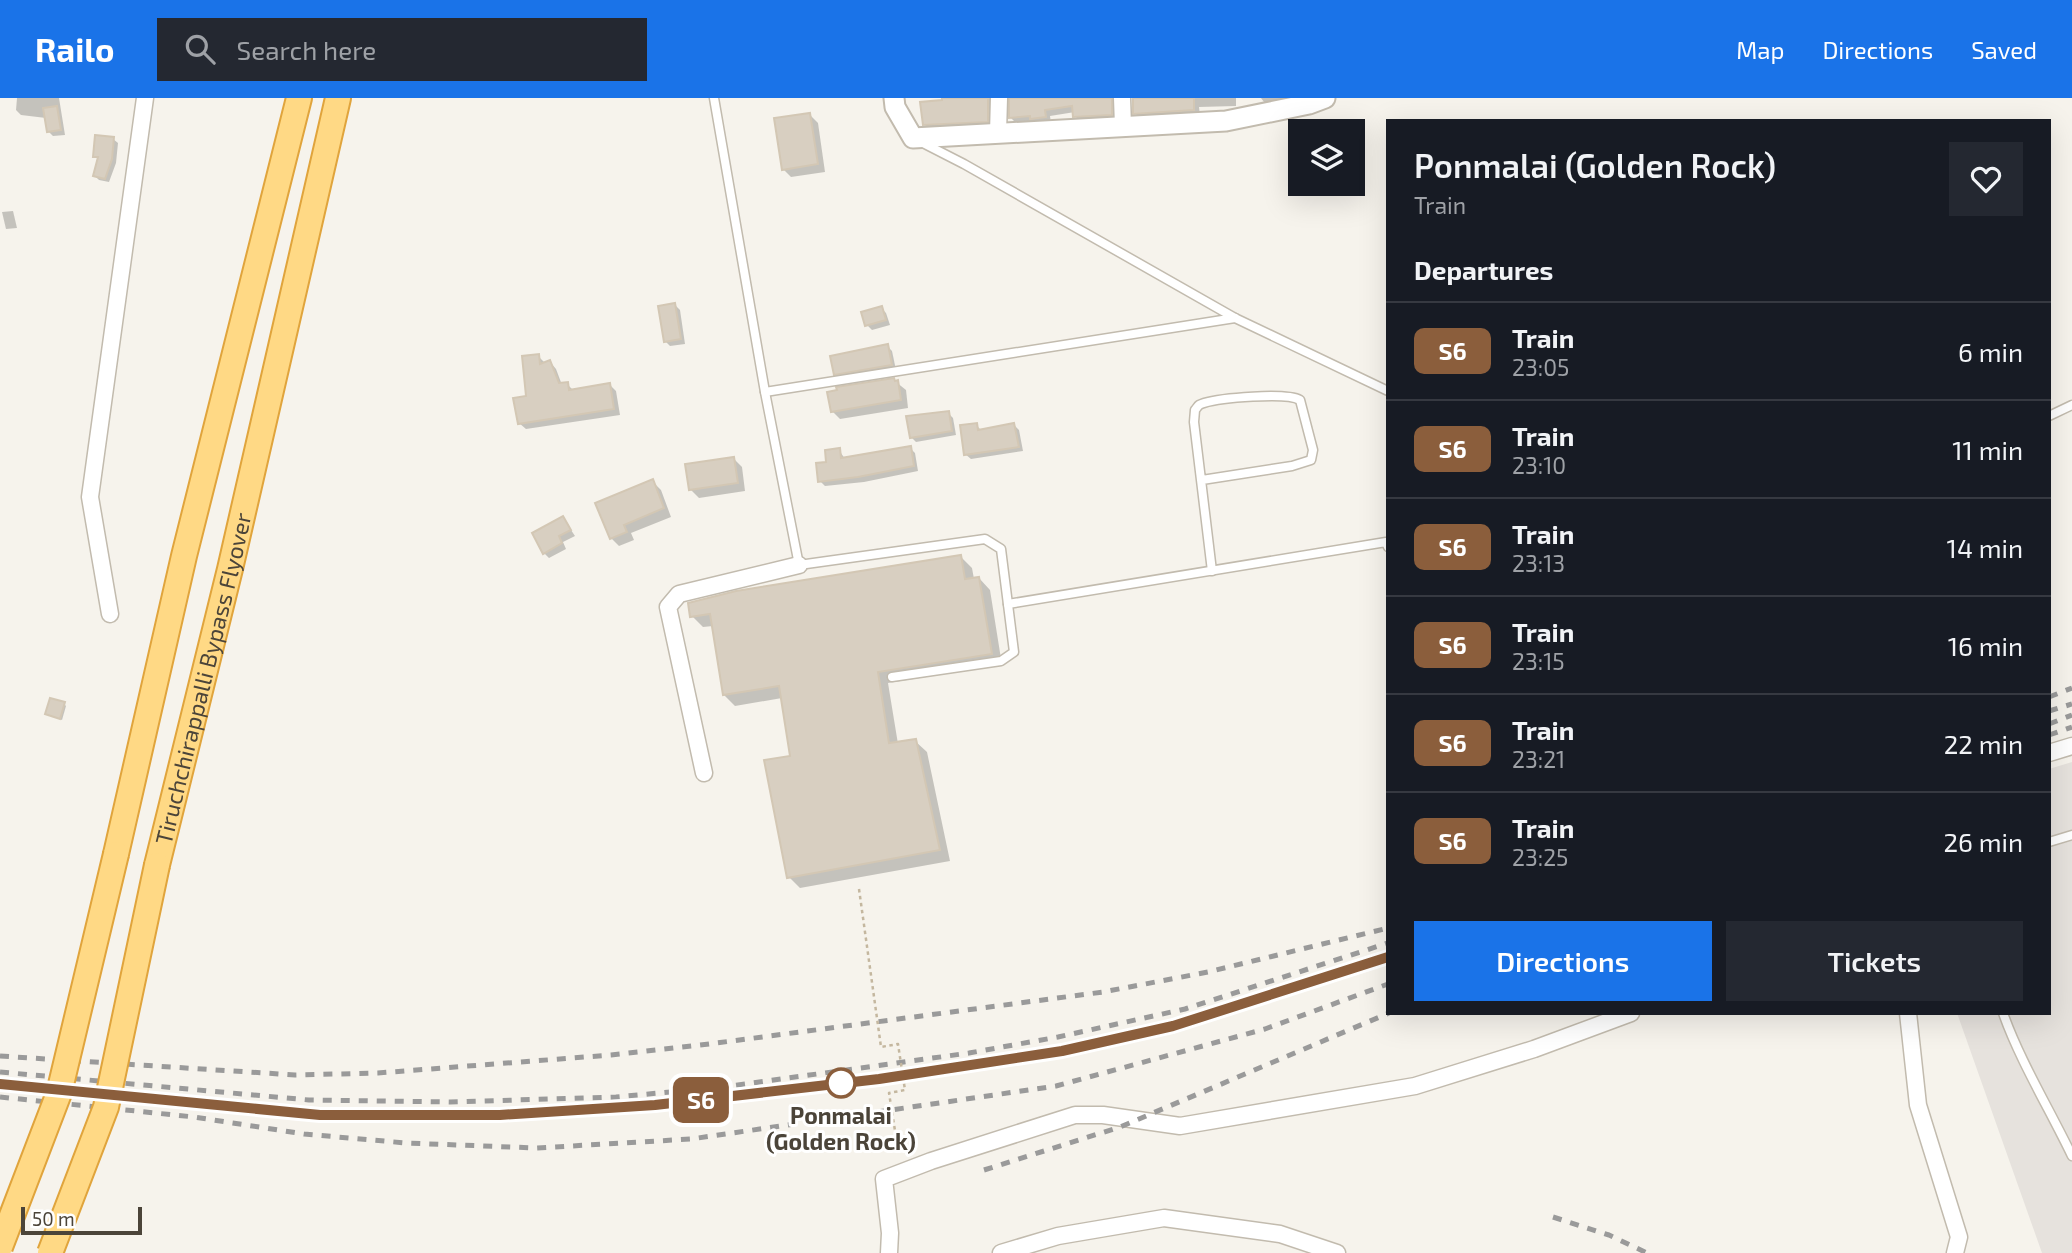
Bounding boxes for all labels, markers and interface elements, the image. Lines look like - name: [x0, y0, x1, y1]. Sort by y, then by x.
- search box: [157, 18, 647, 81]
- text: Railo: [35, 29, 115, 69]
- icon: search: [181, 30, 219, 68]
- text: Search here: [237, 34, 376, 65]
- text: Map: [1736, 35, 1784, 64]
- text: Directions: [1822, 35, 1933, 64]
- text: Saved: [1971, 35, 2037, 64]
- map controls: [1288, 119, 1365, 196]
- button: layers: [1288, 119, 1365, 196]
- button: heart: [1949, 142, 2023, 216]
- text: Ponmalai (Golden Rock): [1414, 145, 1776, 185]
- text: Train: [1414, 191, 1466, 219]
- text: Departures: [1414, 254, 1553, 285]
- text: Train: [1512, 322, 1574, 353]
- text: S6: [1438, 336, 1467, 365]
- text: 6 min: [1958, 336, 2023, 367]
- text: 23:05: [1512, 353, 1569, 381]
- text: Train: [1512, 420, 1574, 451]
- text: S6: [1438, 434, 1467, 463]
- text: 11 min: [1952, 434, 2023, 465]
- text: 23:10: [1512, 451, 1566, 479]
- street label: Tiruchchirappalli Bypass Flyover: [149, 510, 256, 847]
- text: Train: [1512, 518, 1574, 549]
- text: S6: [1438, 532, 1467, 561]
- text: 14 min: [1947, 532, 2023, 563]
- text: 23:13: [1512, 549, 1565, 577]
- text: Train: [1512, 616, 1574, 647]
- text: S6: [1438, 630, 1467, 659]
- text: 16 min: [1948, 630, 2023, 661]
- text: 23:15: [1512, 647, 1565, 675]
- text: Train: [1512, 714, 1574, 745]
- text: S6: [1438, 728, 1467, 757]
- text: 22 min: [1944, 728, 2023, 759]
- text: 23:21: [1512, 745, 1565, 773]
- text: Train: [1512, 812, 1574, 843]
- text: S6: [1438, 826, 1467, 855]
- text: 26 min: [1943, 826, 2023, 857]
- text: 23:25: [1512, 843, 1568, 871]
- button: Directions: [1414, 921, 1712, 1001]
- button: Tickets: [1726, 921, 2023, 1001]
- marker: Ponmalai (Golden Rock): [826, 1068, 856, 1098]
- line badge: S6: [670, 1077, 732, 1123]
- text: S6: [687, 1085, 715, 1114]
- place label: Ponmalai (Golden Rock): [766, 1101, 916, 1155]
- scale bar: [21, 1204, 142, 1236]
- text: 50 m: [32, 1207, 75, 1230]

